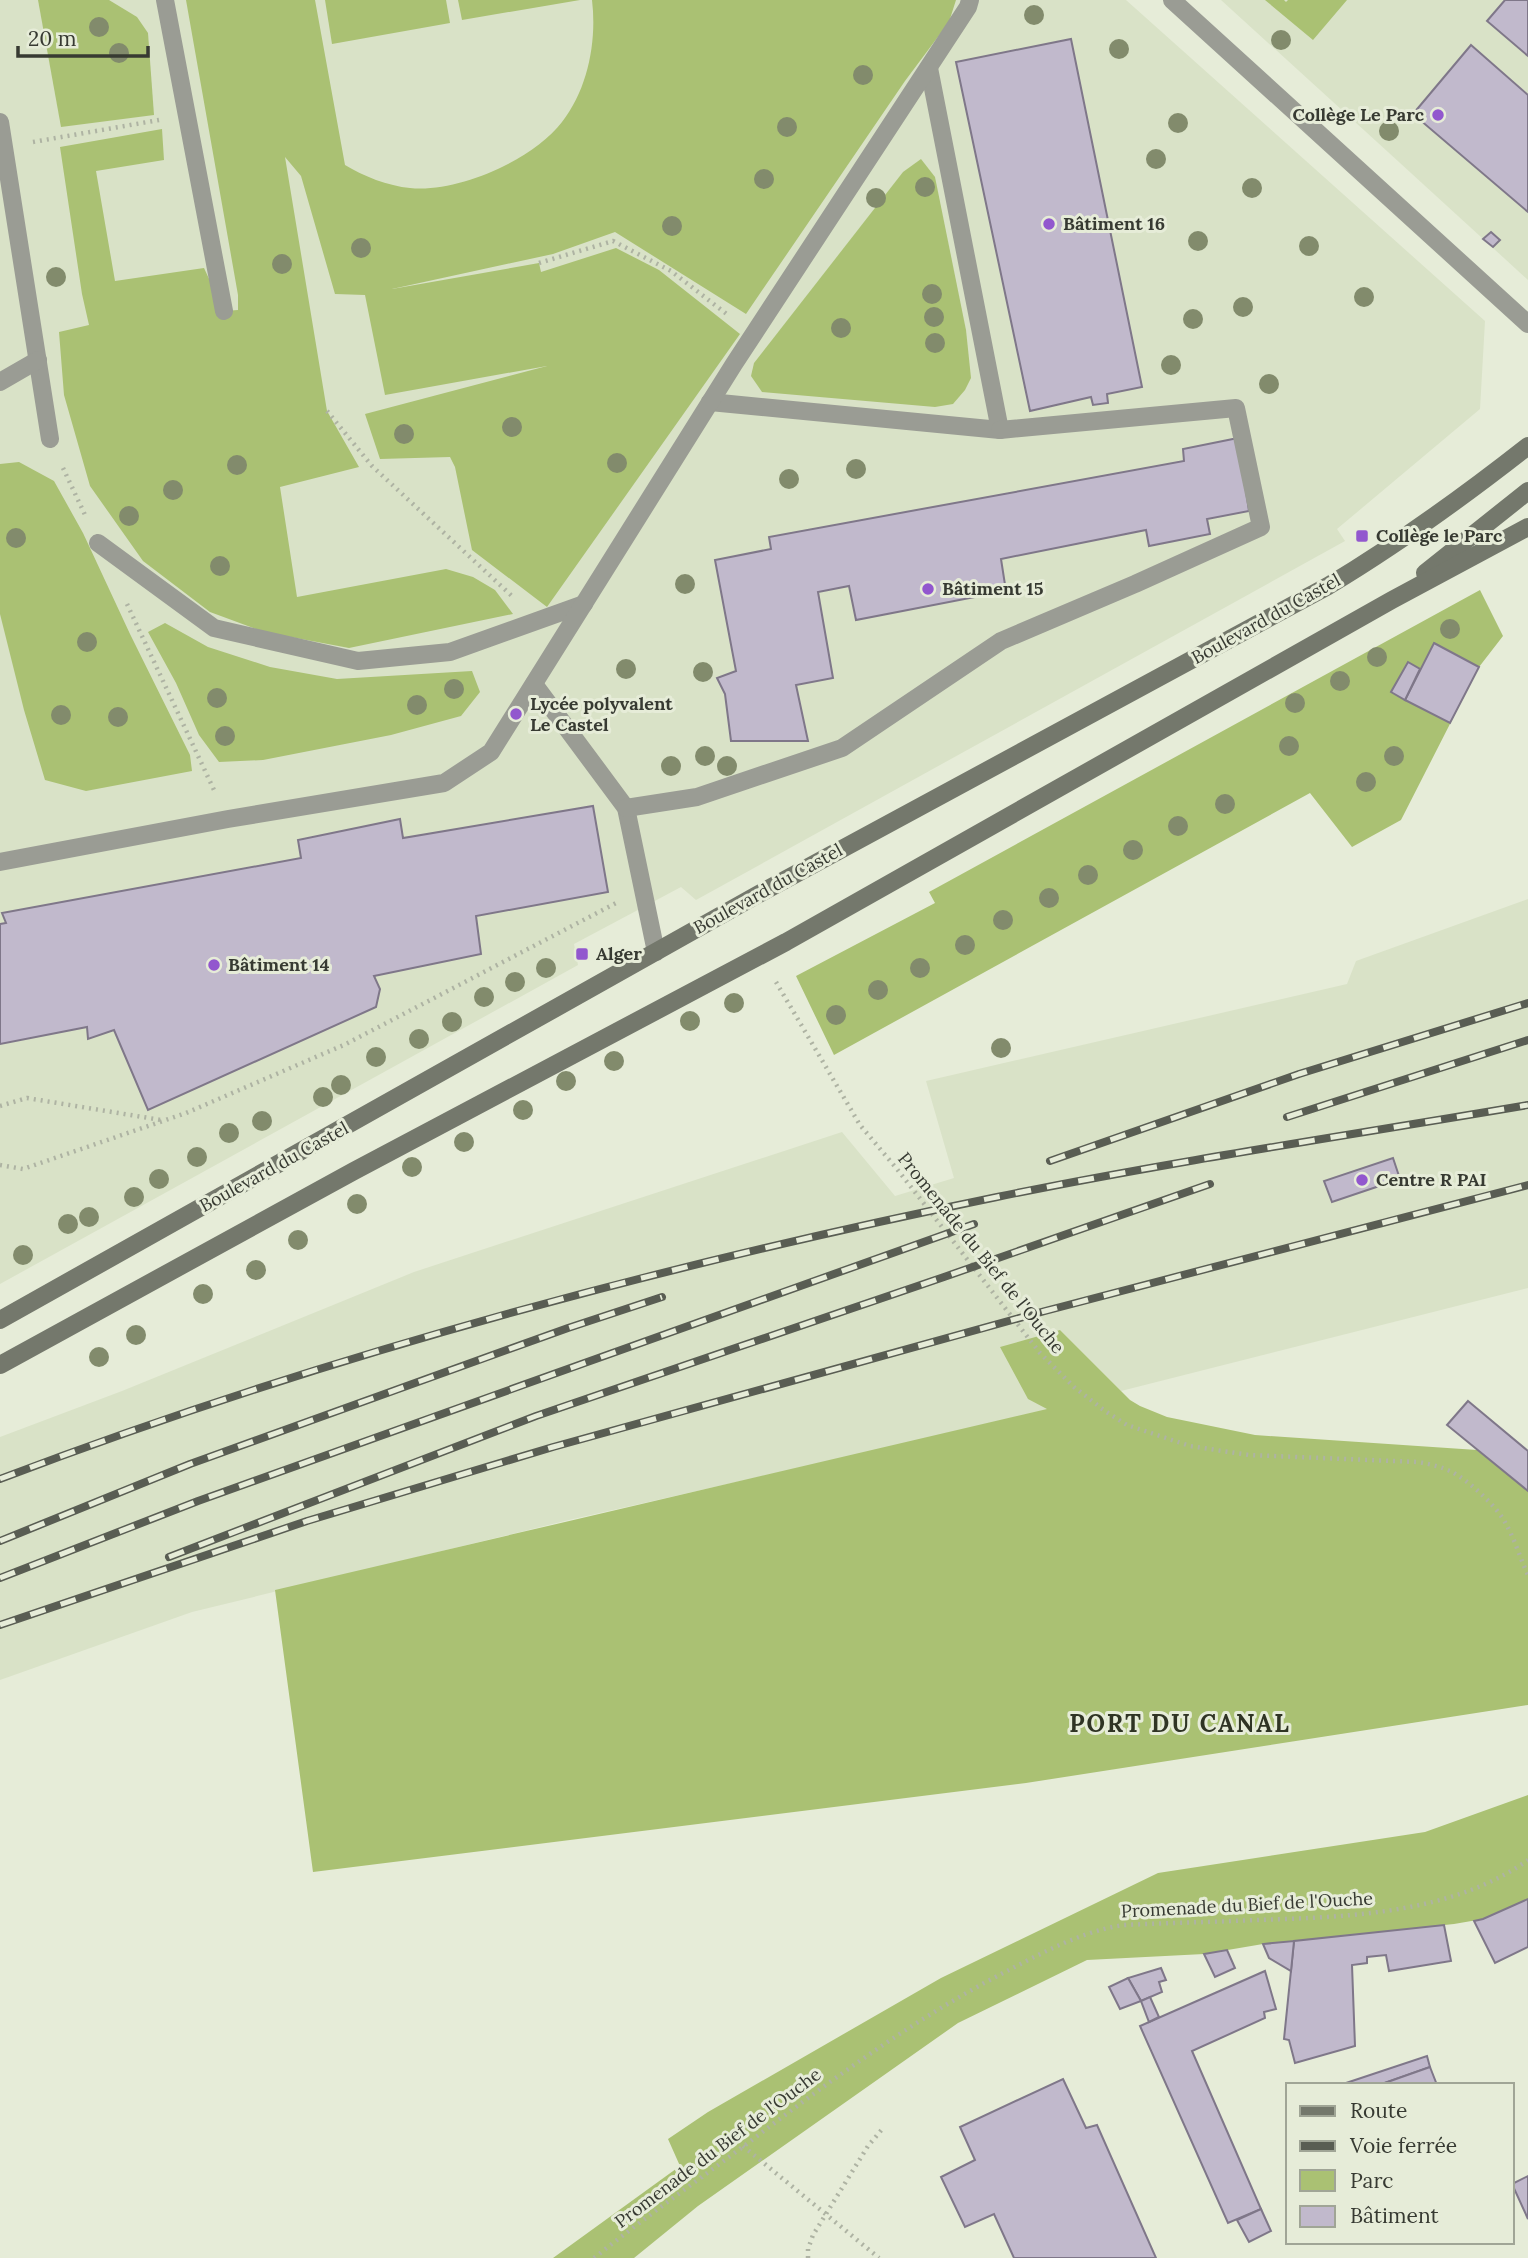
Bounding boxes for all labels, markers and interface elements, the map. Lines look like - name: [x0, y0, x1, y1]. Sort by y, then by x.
- scale bar: [18, 14, 147, 58]
- text: 20 m: [28, 25, 77, 52]
- place label: Collège Le Parc: [1292, 103, 1425, 126]
- marker: Collège Le Parc: [1430, 107, 1446, 123]
- place label: Bâtiment 16: [1063, 212, 1165, 235]
- marker: Bâtiment 16: [1041, 216, 1057, 232]
- place label: Collège le Parc: [1376, 524, 1503, 547]
- marker: Collège le Parc: [1354, 528, 1370, 544]
- street label: Boulevard du Castel: [1187, 568, 1344, 669]
- place label: Bâtiment 15: [942, 577, 1044, 600]
- marker: Bâtiment 15: [920, 581, 936, 597]
- place label: Lycée polyvalent Le Castel: [530, 692, 673, 736]
- marker: Lycée polyvalent Le Castel: [508, 706, 524, 722]
- street label: Boulevard du Castel: [689, 838, 846, 939]
- place label: Alger: [596, 942, 642, 965]
- marker: Alger: [574, 946, 590, 962]
- place label: Bâtiment 14: [228, 953, 330, 976]
- marker: Bâtiment 14: [206, 957, 222, 973]
- street label: Boulevard du Castel: [195, 1116, 352, 1217]
- street label: Promenade du Bief de l'Ouche: [893, 1147, 1070, 1358]
- place label: Centre R PAI: [1376, 1168, 1486, 1191]
- marker: Centre R PAI: [1354, 1172, 1370, 1188]
- district label: PORT DU CANAL: [1069, 1708, 1291, 1739]
- street label: Promenade du Bief de l'Ouche: [1120, 1886, 1374, 1923]
- street label: Promenade du Bief de l'Ouche: [610, 2062, 826, 2233]
- legend: [1286, 2083, 1514, 2244]
- text: Route: [1350, 2097, 1407, 2124]
- text: Voie ferrée: [1349, 2132, 1457, 2159]
- text: Parc: [1350, 2167, 1394, 2194]
- text: Bâtiment: [1350, 2202, 1439, 2229]

